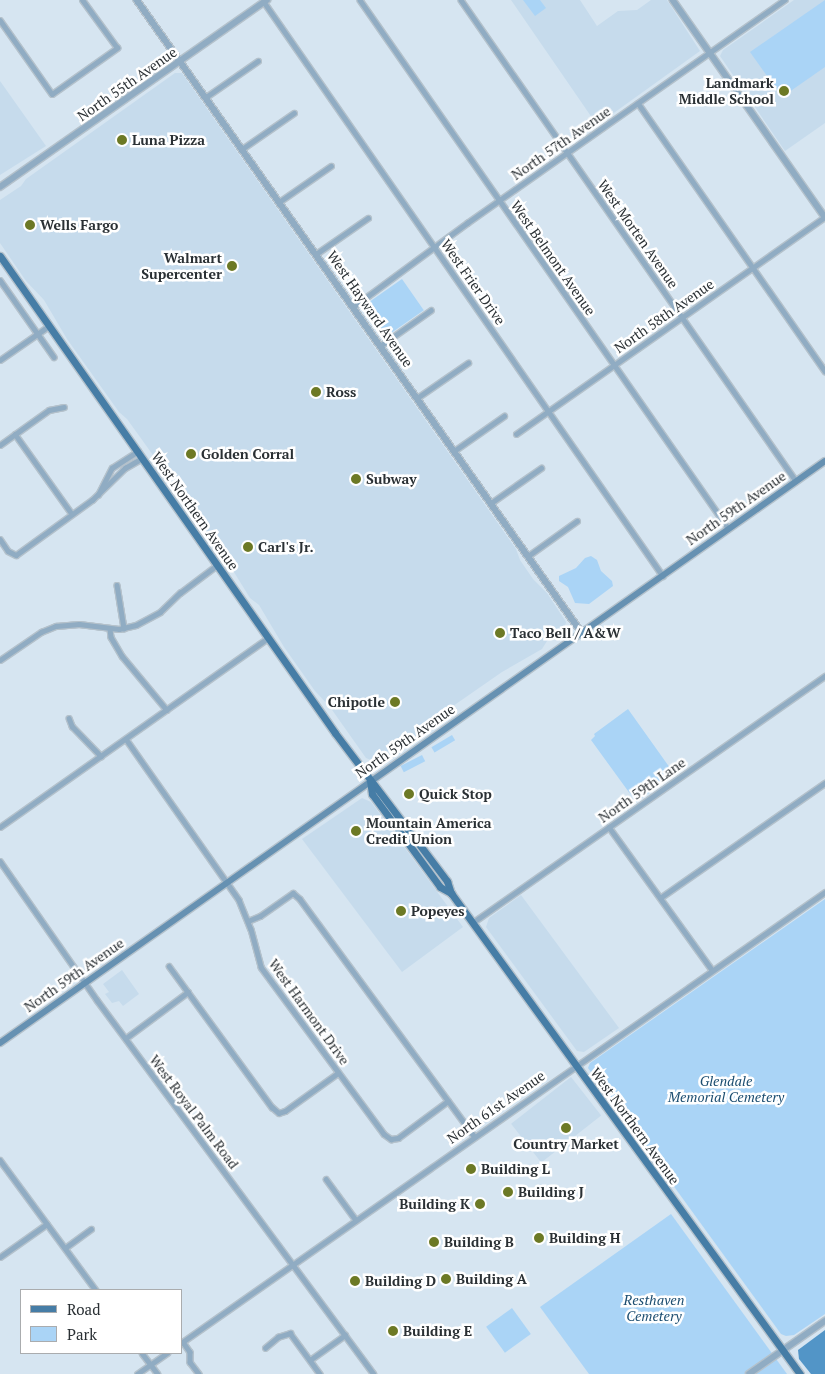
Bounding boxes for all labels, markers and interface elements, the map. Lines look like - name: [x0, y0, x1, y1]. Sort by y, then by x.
- street label: North 55th Avenue: [74, 43, 180, 125]
- place label: Landmark Middle School: [679, 75, 774, 108]
- marker: Landmark Middle School: [778, 85, 790, 97]
- street label: North 57th Avenue: [508, 103, 614, 183]
- place label: Luna Pizza: [132, 132, 205, 148]
- marker: Luna Pizza: [116, 134, 128, 146]
- street label: West Morten Avenue: [594, 176, 682, 292]
- street label: West Belmont Avenue: [507, 197, 599, 319]
- place label: Wells Fargo: [40, 217, 118, 233]
- marker: Wells Fargo: [24, 219, 36, 231]
- street label: West Frier Drive: [437, 236, 509, 328]
- street label: West Hayward Avenue: [323, 248, 417, 370]
- place label: Walmart Supercenter: [141, 250, 222, 282]
- marker: Walmart Supercenter: [226, 260, 238, 272]
- street label: North 58th Avenue: [611, 275, 717, 357]
- place label: Ross: [326, 384, 356, 400]
- marker: Ross: [310, 386, 322, 398]
- place label: Golden Corral: [201, 446, 294, 462]
- marker: Golden Corral: [185, 448, 197, 460]
- street label: West Northern Avenue: [148, 449, 242, 573]
- street label: North 59th Avenue: [683, 467, 789, 549]
- place label: Subway: [366, 471, 417, 487]
- marker: Subway: [350, 473, 362, 485]
- place label: Carl's Jr.: [258, 539, 314, 555]
- marker: Carl's Jr.: [242, 541, 254, 553]
- place label: Taco Bell / A&W: [510, 625, 621, 641]
- marker: Taco Bell / A&W: [494, 627, 506, 639]
- place label: Chipotle: [328, 694, 385, 710]
- marker: Chipotle: [389, 696, 401, 708]
- street label: North 59th Avenue: [352, 700, 458, 782]
- street label: North 59th Lane: [595, 754, 689, 826]
- place label: Quick Stop: [419, 786, 492, 802]
- marker: Quick Stop: [403, 788, 415, 800]
- place label: Mountain America Credit Union: [366, 815, 492, 848]
- marker: Mountain America Credit Union: [350, 825, 362, 837]
- place label: Popeyes: [411, 903, 465, 919]
- marker: Popeyes: [395, 905, 407, 917]
- street label: North 59th Avenue: [21, 934, 127, 1016]
- street label: West Harmont Drive: [265, 956, 353, 1068]
- street label: West Royal Palm Road: [146, 1052, 242, 1172]
- street label: West Northern Avenue: [587, 1064, 683, 1188]
- street label: North 61st Avenue: [444, 1067, 548, 1147]
- park label: Glendale Memorial Cemetery: [668, 1073, 784, 1106]
- marker: Country Market: [560, 1122, 572, 1134]
- place label: Country Market: [513, 1136, 619, 1152]
- place label: Building L: [481, 1161, 550, 1177]
- marker: Building L: [465, 1163, 477, 1175]
- place label: Building J: [518, 1184, 584, 1200]
- marker: Building J: [502, 1186, 514, 1198]
- place label: Building K: [399, 1196, 470, 1212]
- marker: Building K: [474, 1198, 486, 1210]
- place label: Building H: [549, 1230, 621, 1246]
- marker: Building H: [533, 1232, 545, 1244]
- place label: Building B: [444, 1234, 514, 1250]
- marker: Building B: [428, 1236, 440, 1248]
- place label: Building A: [456, 1271, 527, 1287]
- place label: Building D: [365, 1273, 436, 1289]
- marker: Building A: [440, 1273, 452, 1285]
- marker: Building D: [349, 1275, 361, 1287]
- legend: [20, 1289, 182, 1354]
- park label: Resthaven Cemetery: [624, 1292, 684, 1324]
- text: Road: [67, 1299, 100, 1319]
- place label: Building E: [403, 1323, 472, 1339]
- text: Park: [67, 1324, 97, 1344]
- marker: Building E: [387, 1325, 399, 1337]

